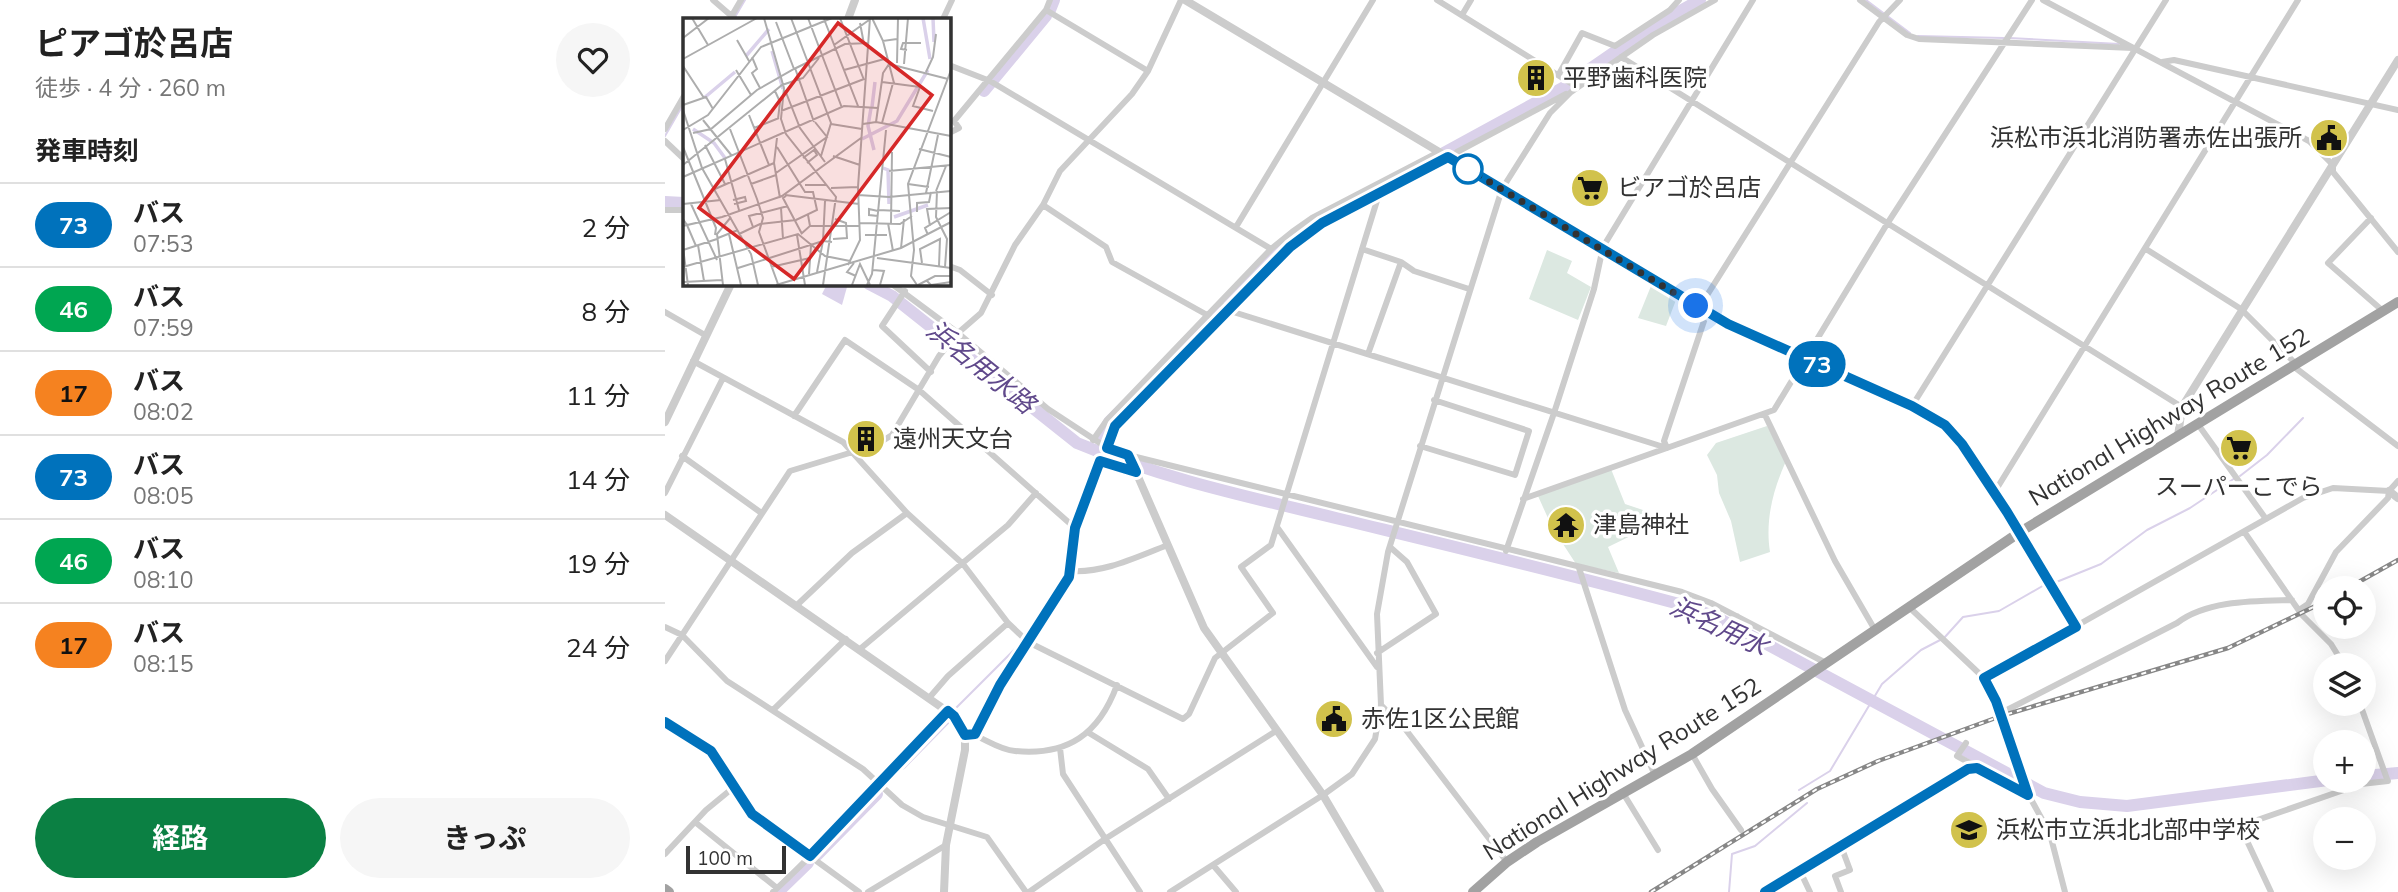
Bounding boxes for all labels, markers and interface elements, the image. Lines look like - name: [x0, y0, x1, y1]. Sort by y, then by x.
- inset map: [683, 18, 950, 285]
- text: ピアゴ於呂店: [35, 22, 233, 63]
- button: heart: [556, 23, 630, 97]
- building icon: 平野歯科医院: [1515, 57, 1557, 99]
- place label: 平野歯科医院: [1563, 62, 1707, 92]
- text: 徒歩 · 4 分 · 260 m: [35, 73, 226, 102]
- public building icon: 浜松市浜北消防署赤佐出張所: [2308, 117, 2350, 159]
- place label: 浜松市浜北消防署赤佐出張所: [1990, 122, 2302, 152]
- text: 発車時刻: [35, 134, 139, 167]
- unlabelled marker: [1453, 154, 1483, 184]
- supermarket icon: ビアゴ於呂店: [1569, 167, 1611, 209]
- place label: ビアゴ於呂店: [1617, 172, 1761, 202]
- text: バス: [133, 196, 185, 229]
- text: 73: [59, 210, 88, 240]
- text: 2 分: [582, 211, 630, 244]
- text: 07:53: [133, 229, 193, 258]
- text: バス: [133, 280, 185, 313]
- your location: [1678, 288, 1713, 323]
- text: 46: [59, 294, 88, 324]
- text: 8 分: [582, 295, 630, 328]
- text: 07:59: [133, 313, 193, 342]
- water label: 浜名用水路: [920, 313, 1044, 422]
- street label: National Highway Route 152: [2023, 320, 2314, 512]
- line badge: 73: [1785, 341, 1849, 387]
- text: 73: [1803, 349, 1831, 379]
- text: バス: [133, 364, 185, 397]
- text: 17: [59, 378, 88, 408]
- text: 11 分: [566, 379, 630, 412]
- text: 08:02: [133, 397, 193, 426]
- building icon: 遠州天文台: [845, 418, 887, 460]
- place label: 遠州天文台: [893, 423, 1013, 453]
- supermarket icon: スーパーこでら: [2218, 427, 2260, 469]
- text: バス: [133, 448, 185, 481]
- text: 73: [59, 462, 88, 492]
- text: 14 分: [566, 463, 630, 496]
- place label: スーパーこでら: [2155, 471, 2323, 501]
- text: 08:05: [133, 481, 193, 510]
- temple icon: 津島神社: [1545, 504, 1587, 546]
- place label: 津島神社: [1593, 509, 1689, 539]
- text: バス: [133, 532, 185, 565]
- text: 46: [59, 546, 88, 576]
- text: 19 分: [566, 547, 630, 580]
- text: 08:10: [133, 565, 193, 594]
- map controls: [2313, 576, 2376, 870]
- button: locate: [2313, 576, 2376, 639]
- water label: 浜名用水: [1665, 589, 1776, 664]
- text: バス: [133, 616, 185, 649]
- text: 17: [59, 630, 88, 660]
- text: 24 分: [566, 631, 630, 664]
- text: 08:15: [133, 649, 193, 678]
- button: layers: [2313, 653, 2376, 716]
- street label: National Highway Route 152: [1477, 670, 1766, 866]
- public building icon: 赤佐1区公民館: [1313, 698, 1355, 740]
- place label: 赤佐1区公民館: [1361, 703, 1519, 733]
- button: +: [2313, 730, 2376, 793]
- button: 経路: [35, 798, 326, 878]
- button: きっぷ: [340, 798, 630, 878]
- button: −: [2313, 807, 2376, 870]
- school or university icon: 浜松市立浜北北部中学校: [1948, 809, 1990, 851]
- place label: 浜松市立浜北北部中学校: [1996, 814, 2260, 844]
- scale bar: [686, 843, 786, 875]
- text: 100 m: [697, 846, 753, 870]

